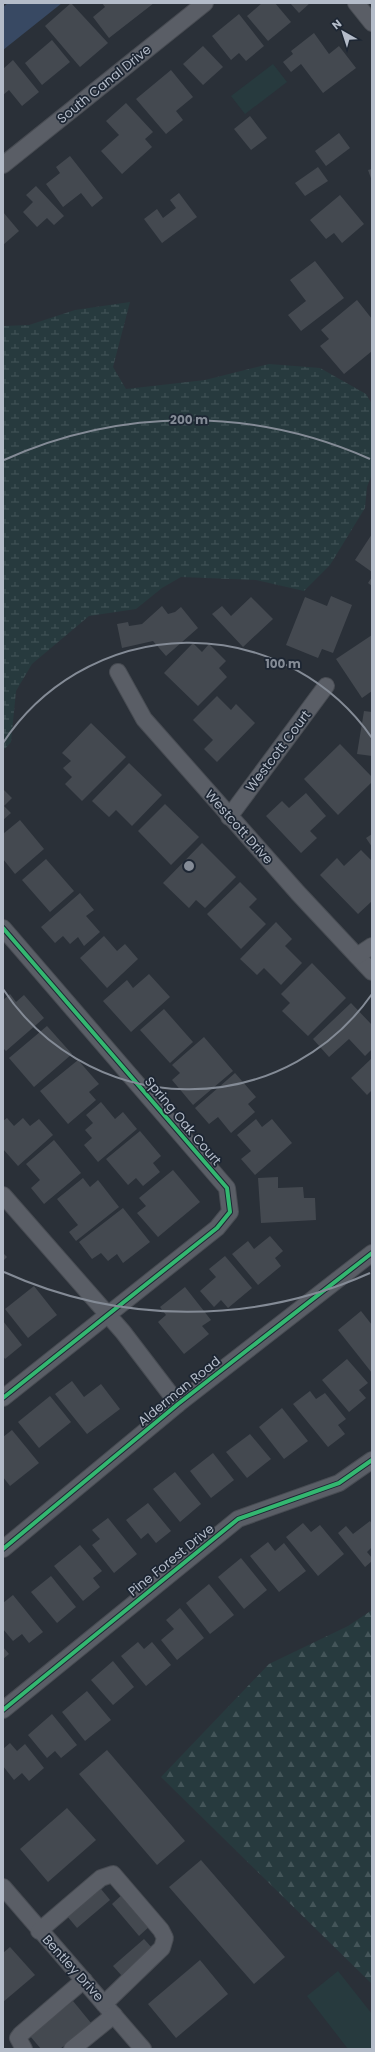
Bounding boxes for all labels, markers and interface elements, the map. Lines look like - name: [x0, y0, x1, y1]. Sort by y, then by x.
- north arrow: [323, 12, 363, 52]
- text: N: [328, 15, 345, 33]
- street label: South Canal Drive: [53, 40, 155, 128]
- text: 200 m: [170, 411, 208, 428]
- text: 100 m: [265, 655, 301, 672]
- street label: Westcott Court: [241, 706, 315, 796]
- street label: Westcott Drive: [200, 786, 278, 868]
- centre of rings: [182, 859, 196, 873]
- street label: Spring Oak Court: [140, 1073, 226, 1170]
- street label: Alderman Road: [134, 1352, 224, 1430]
- street label: Pine Forest Drive: [124, 1519, 218, 1601]
- street label: Bentley Drive: [38, 1931, 108, 2005]

